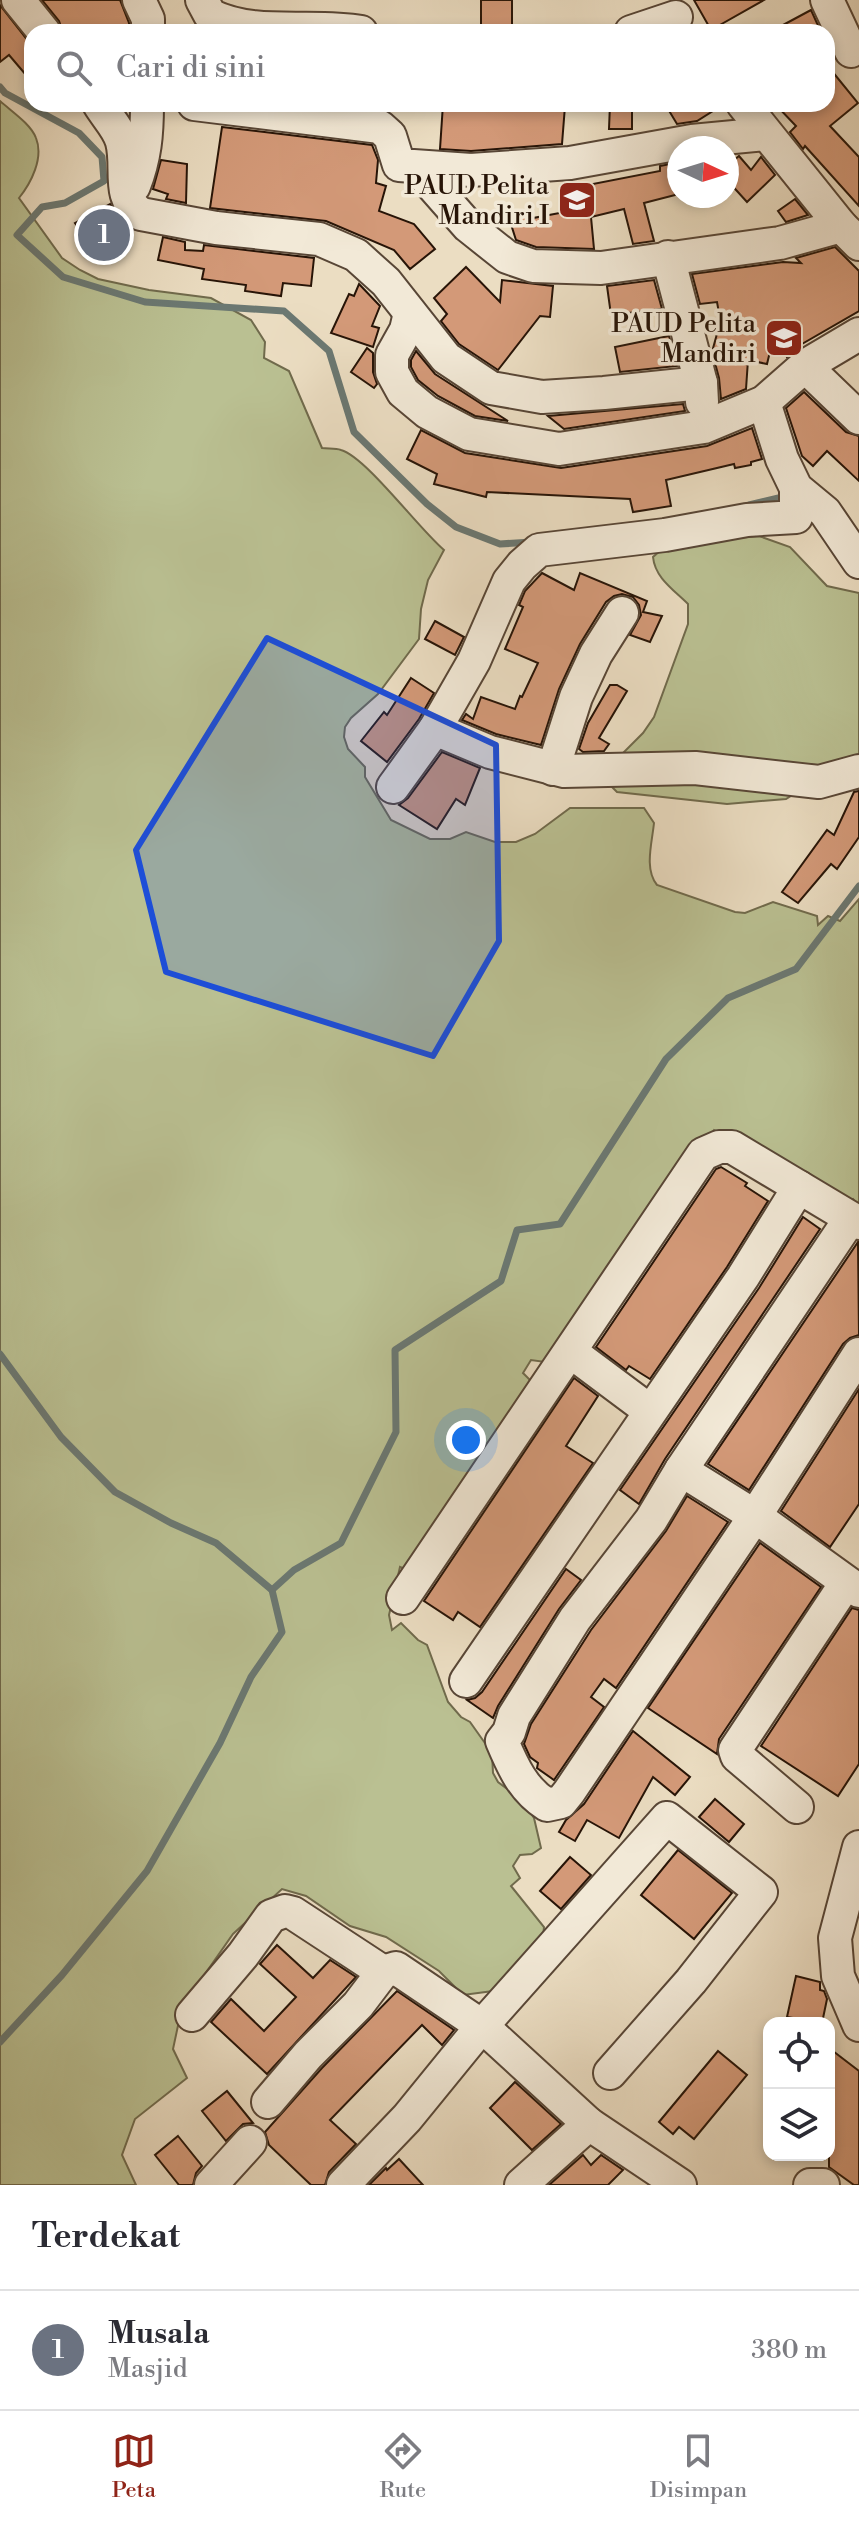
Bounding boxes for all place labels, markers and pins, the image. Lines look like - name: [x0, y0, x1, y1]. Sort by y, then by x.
- place label: PAUD Pelita Mandiri I: [404, 170, 550, 232]
- school or university icon: PAUD Pelita Mandiri I: [556, 179, 598, 221]
- pin: 1: [78, 205, 130, 265]
- place label: PAUD Pelita Mandiri: [611, 308, 757, 370]
- school or university icon: PAUD Pelita Mandiri: [763, 317, 805, 359]

